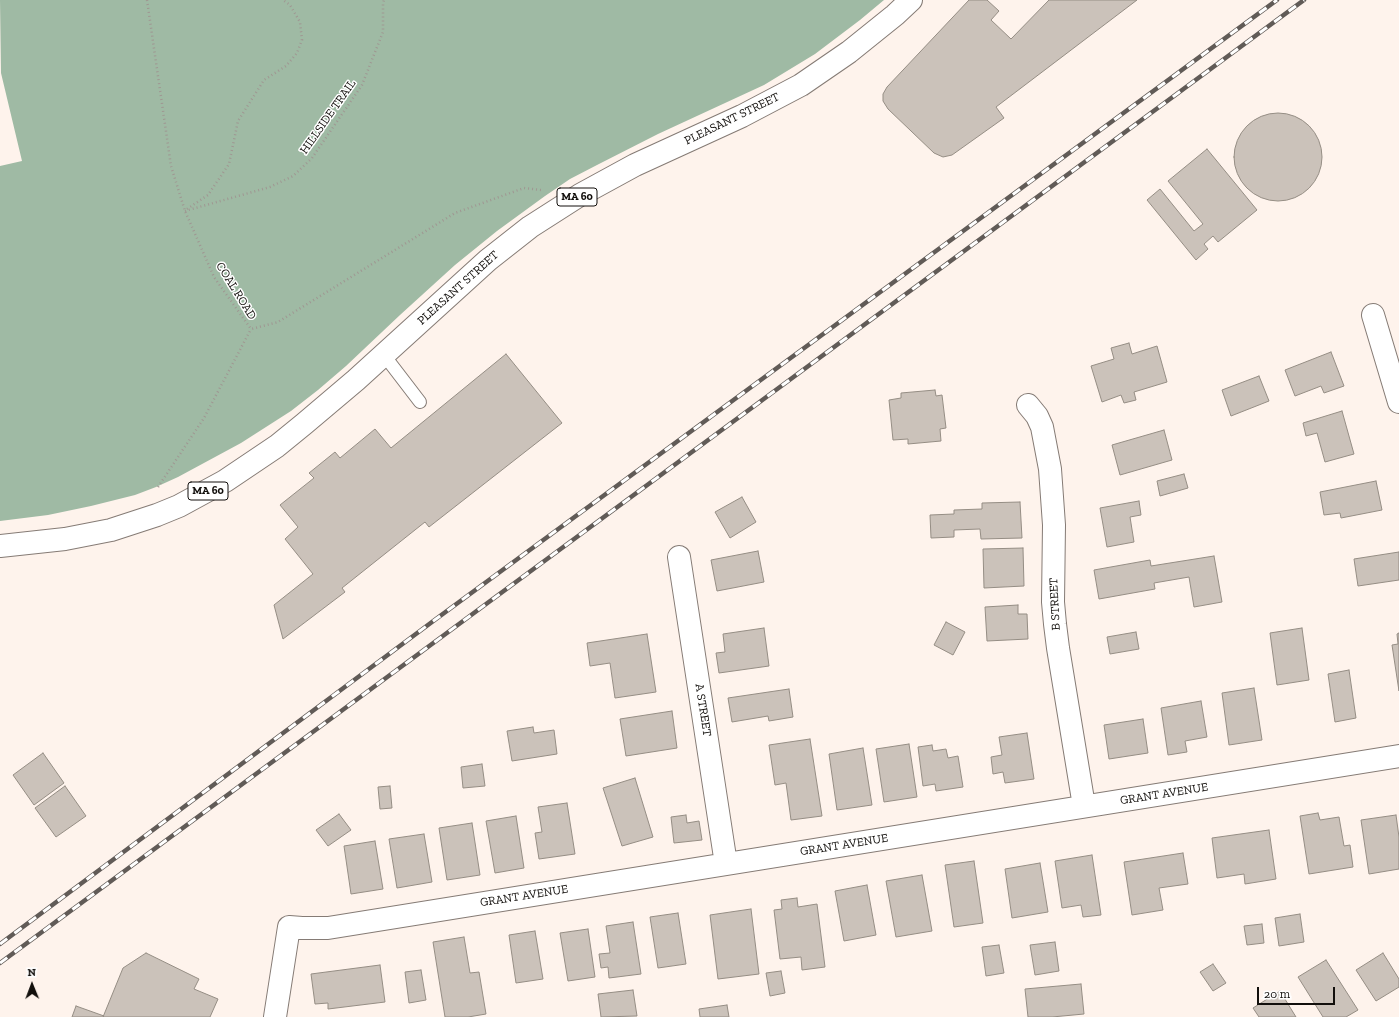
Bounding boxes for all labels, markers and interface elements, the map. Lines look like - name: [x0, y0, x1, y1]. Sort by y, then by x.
- street label: HILLSIDE TRAIL: [297, 77, 359, 157]
- street label: PLEASANT STREET: [682, 90, 782, 148]
- road number: MA 60: [557, 188, 597, 206]
- street label: PLEASANT STREET: [415, 248, 501, 328]
- street label: COAL ROAD: [213, 260, 259, 322]
- road number: MA 60: [188, 482, 228, 500]
- street label: B STREET: [1046, 577, 1064, 631]
- street label: A STREET: [692, 683, 714, 737]
- street label: GRANT AVENUE: [1119, 780, 1209, 808]
- street label: GRANT AVENUE: [799, 831, 889, 859]
- street label: GRANT AVENUE: [479, 882, 569, 910]
- north arrow: [12, 965, 52, 1005]
- text: N: [27, 966, 36, 979]
- scale bar: [1259, 979, 1337, 1005]
- text: 20 m: [1264, 987, 1290, 1001]

